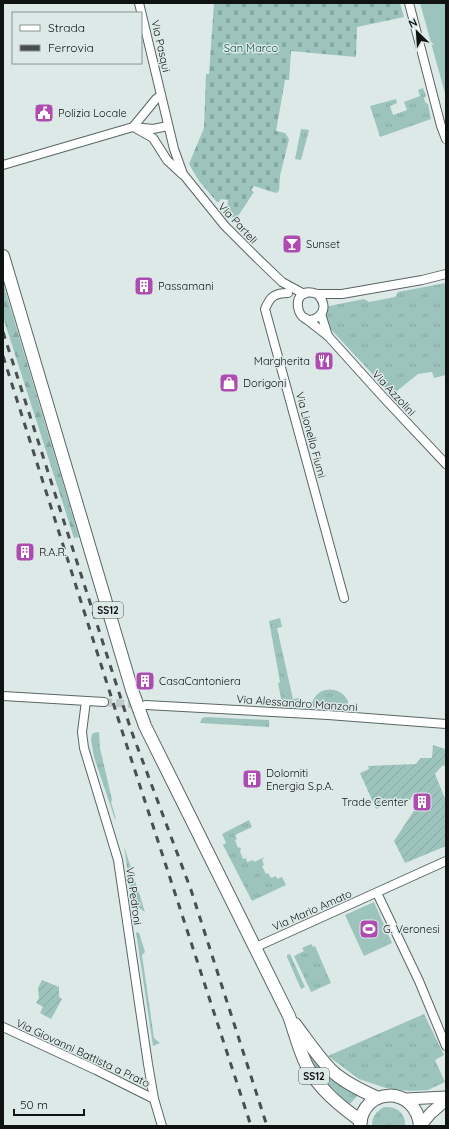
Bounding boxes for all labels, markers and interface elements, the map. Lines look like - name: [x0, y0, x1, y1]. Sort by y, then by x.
- legend: [12, 12, 142, 64]
- north arrow: [397, 12, 437, 52]
- text: N: [406, 15, 419, 31]
- street label: Via Pasqui: [148, 19, 174, 73]
- text: Strada: [48, 20, 85, 35]
- text: Ferrovia: [48, 40, 94, 55]
- park label: San Marco: [224, 41, 279, 55]
- public building icon: Polizia Locale: [33, 102, 55, 124]
- place label: Polizia Locale: [58, 106, 127, 120]
- street label: Via Parteli: [215, 199, 261, 247]
- bar icon: Sunset: [281, 233, 303, 255]
- place label: Sunset: [306, 237, 340, 251]
- building icon: Passamani: [133, 275, 155, 297]
- place label: Passamani: [158, 279, 214, 293]
- restaurant icon: Margherita: [313, 350, 335, 372]
- place label: Margherita: [254, 354, 310, 368]
- street label: Via Azzolini: [369, 367, 419, 419]
- shop icon: Dorigoni: [218, 372, 240, 394]
- place label: Dorigoni: [243, 376, 286, 390]
- street label: Via Lionello Fiumi: [293, 390, 329, 480]
- building icon: R.A.R.: [14, 541, 36, 563]
- place label: R.A.R.: [39, 545, 67, 559]
- road number: SS12: [93, 602, 123, 618]
- building icon: CasaCantoniera: [134, 670, 156, 692]
- place label: CasaCantoniera: [159, 674, 241, 688]
- street label: Via Alessandro Manzoni: [236, 692, 358, 714]
- place label: Dolomiti Energia S.p.A.: [266, 766, 334, 793]
- building icon: Dolomiti Energia S.p.A.: [241, 768, 263, 790]
- building icon: Trade Center: [411, 791, 433, 813]
- place label: Trade Center: [341, 795, 409, 809]
- street label: Via Pedroni: [123, 866, 145, 926]
- street label: Via Mario Amato: [270, 886, 354, 934]
- sports icon: G. Veronesi: [358, 918, 380, 940]
- place label: G. Veronesi: [383, 922, 440, 936]
- street label: Via Giovanni Battista a Prato: [14, 1016, 152, 1090]
- road number: SS12: [299, 1068, 329, 1084]
- scale bar: [14, 1091, 84, 1117]
- text: 50 m: [20, 1097, 48, 1112]

